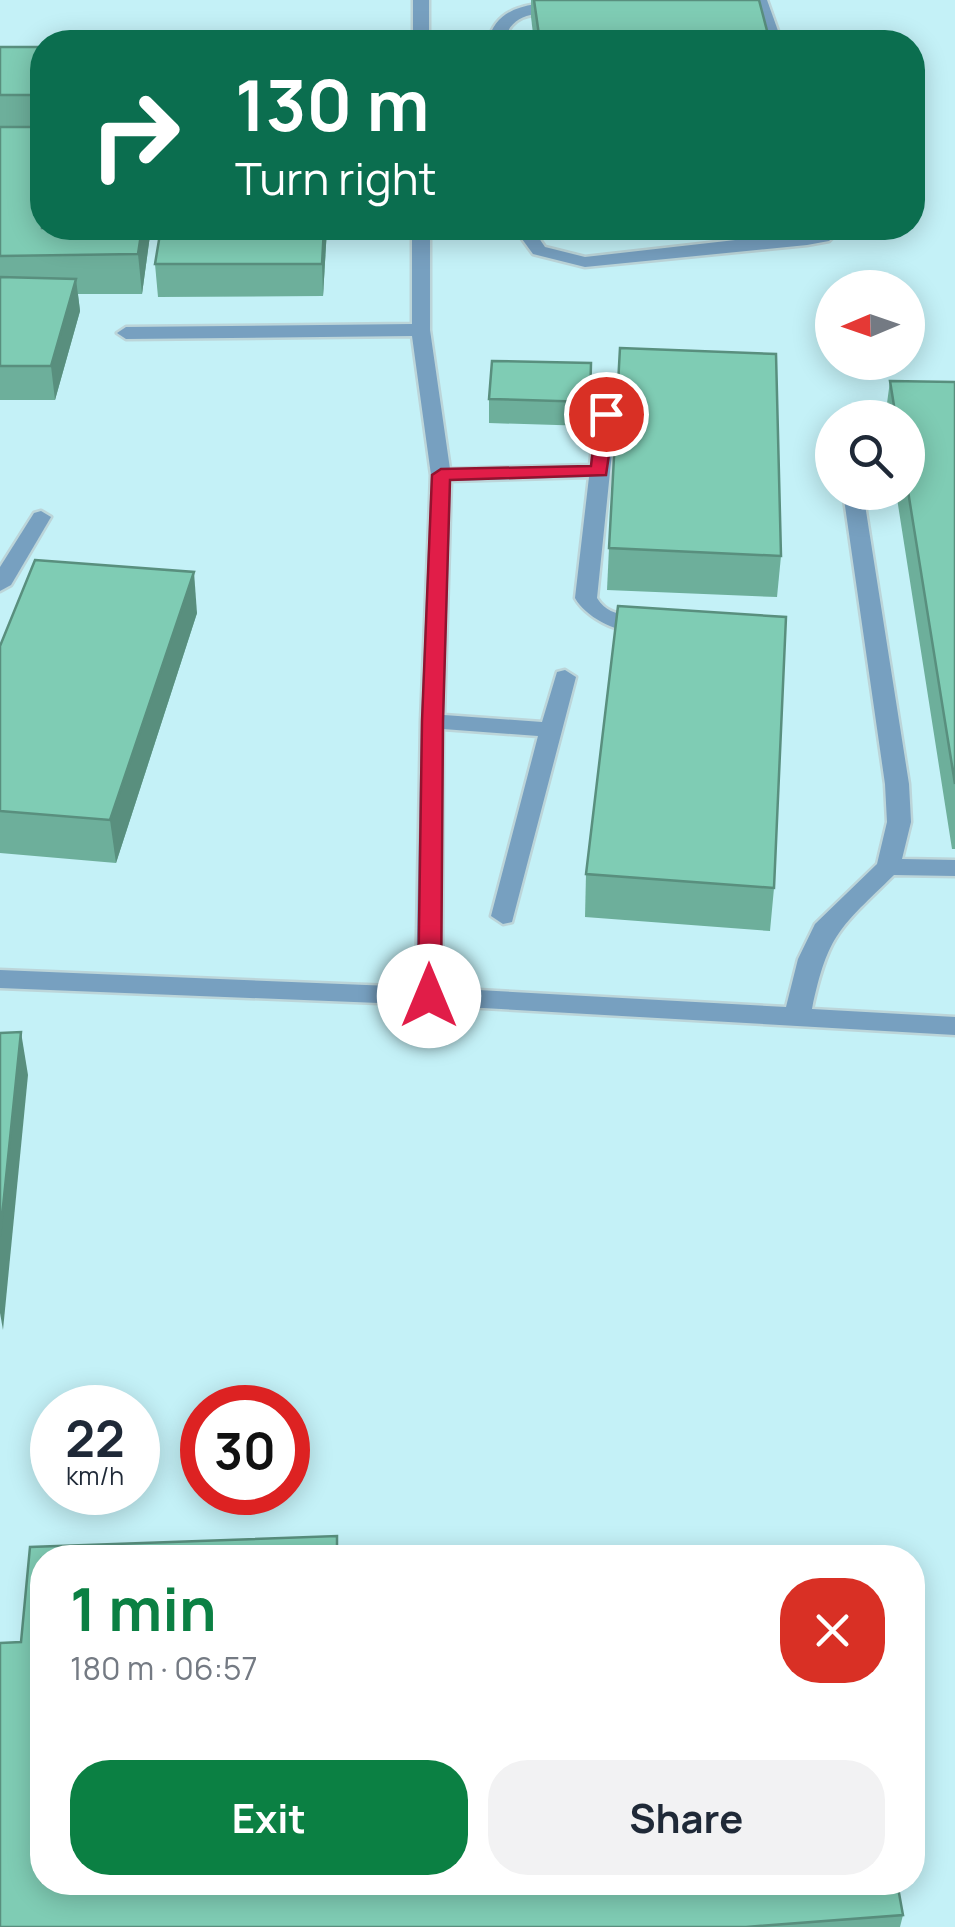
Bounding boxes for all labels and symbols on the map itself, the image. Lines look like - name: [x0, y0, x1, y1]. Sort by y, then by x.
- north arrow: [815, 270, 925, 380]
- pin: [564, 372, 649, 457]
- position arrow: [377, 944, 481, 1048]
- speed limit sign: 30: [180, 1385, 310, 1515]

